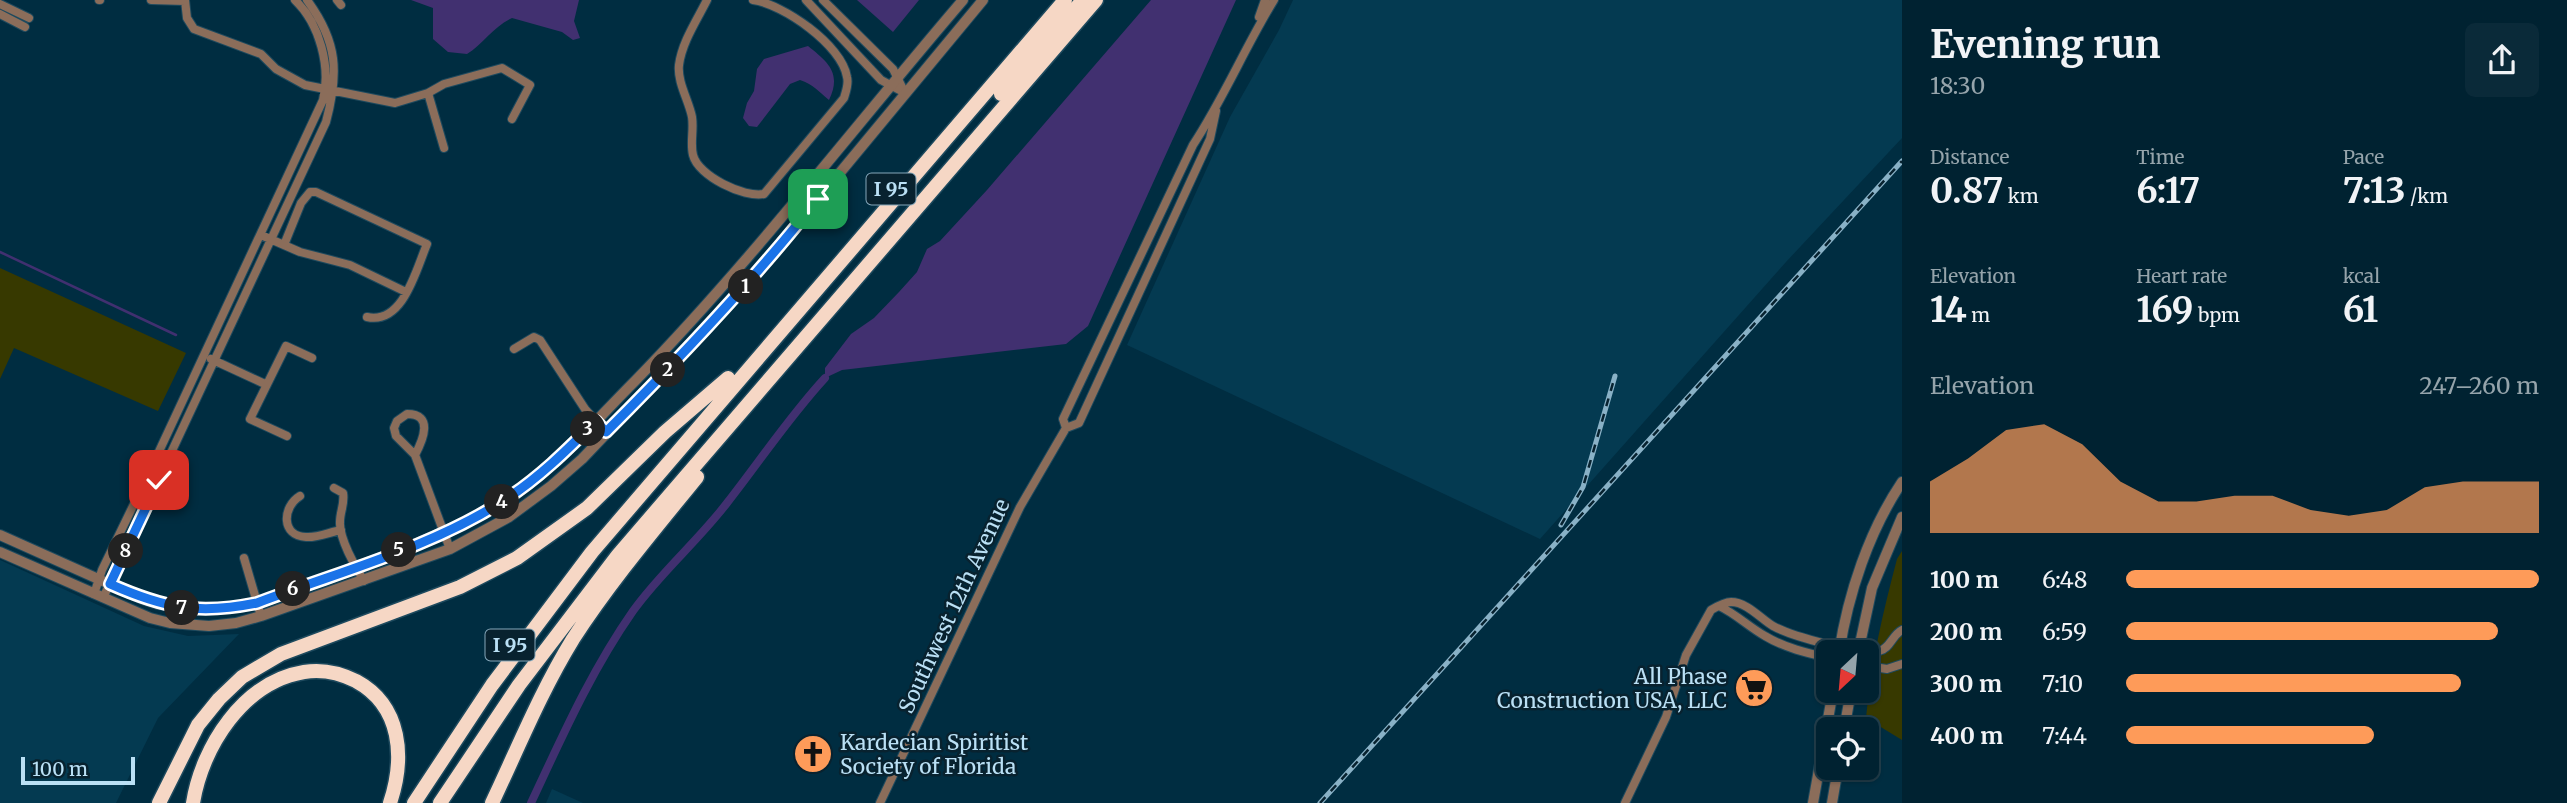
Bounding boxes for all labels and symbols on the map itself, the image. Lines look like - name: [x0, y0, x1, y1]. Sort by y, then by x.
- pin: [788, 169, 848, 229]
- road number: I 95: [866, 174, 916, 204]
- pin: 1: [728, 270, 764, 304]
- pin: 2: [650, 352, 686, 388]
- pin: 3: [570, 412, 606, 446]
- pin: [129, 450, 189, 510]
- pin: 4: [484, 484, 520, 520]
- street label: Southwest 12th Avenue: [892, 494, 1016, 718]
- pin: 5: [382, 532, 416, 568]
- pin: 8: [108, 534, 144, 568]
- pin: 6: [276, 572, 310, 606]
- pin: 7: [164, 590, 200, 626]
- road number: I 95: [486, 630, 534, 660]
- north arrow: [1816, 640, 1880, 704]
- place label: All Phase Construction USA, LLC: [1497, 663, 1727, 714]
- supermarket icon: All Phase Construction USA, LLC: [1733, 667, 1775, 709]
- place label: Kardecian Spiritist Society of Florida: [840, 729, 1028, 780]
- church icon: Kardecian Spiritist Society of Florida: [792, 733, 834, 775]
- scale bar: [21, 754, 135, 786]

